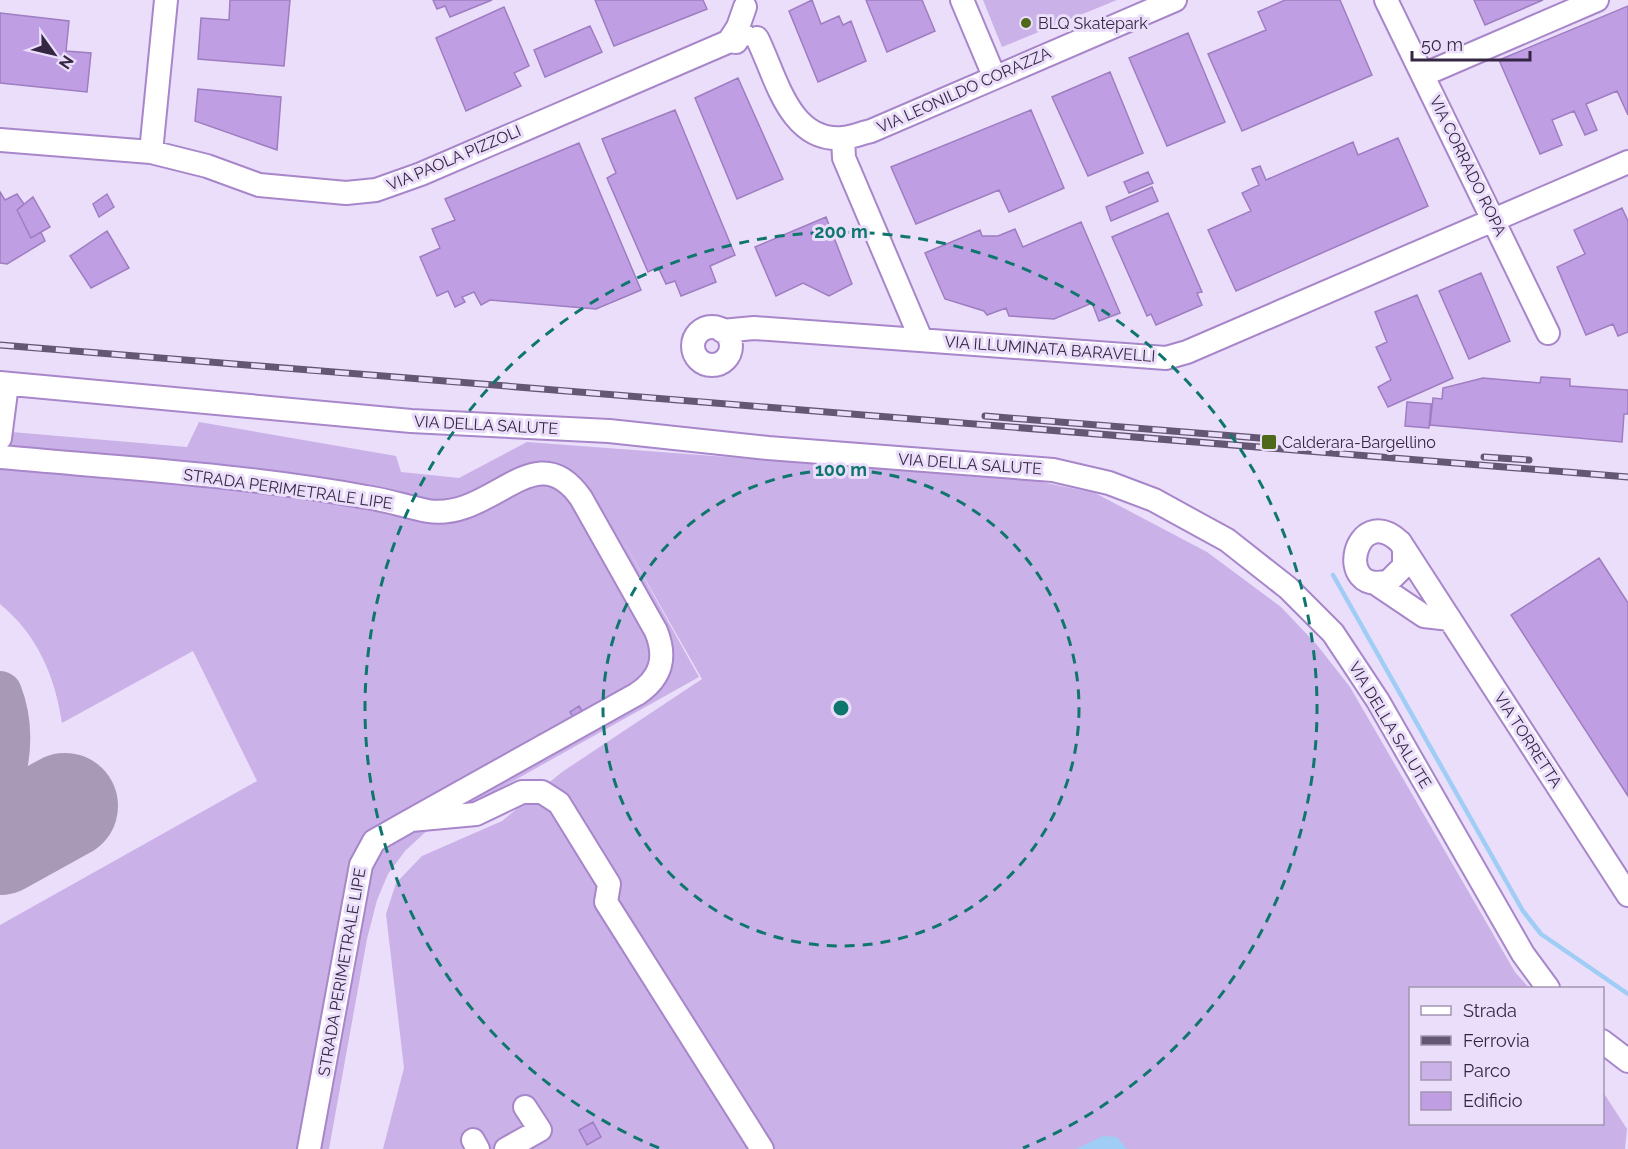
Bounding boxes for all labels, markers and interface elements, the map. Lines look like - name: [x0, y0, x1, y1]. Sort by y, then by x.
- place label: BLQ Skatepark: [1038, 14, 1148, 33]
- marker: BLQ Skatepark: [1019, 16, 1033, 30]
- north arrow: [24, 24, 84, 84]
- scale bar: [1412, 24, 1530, 62]
- text: 50 m: [1421, 34, 1463, 55]
- street label: VIA LEONILDO CORAZZA: [874, 43, 1054, 137]
- text: N: [55, 52, 77, 72]
- street label: VIA CORRADO ROPA: [1426, 93, 1510, 239]
- street label: VIA PAOLA PIZZOLI: [384, 121, 524, 195]
- text: 200 m: [814, 221, 868, 242]
- street label: VIA ILLUMINATA BARAVELLI: [944, 332, 1156, 366]
- street label: VIA DELLA SALUTE: [413, 412, 559, 438]
- marker: Calderara-Bargellino: [1260, 433, 1278, 451]
- place label: Calderara-Bargellino: [1282, 433, 1436, 452]
- street label: VIA DELLA SALUTE: [897, 449, 1043, 479]
- text: 100 m: [815, 459, 867, 480]
- street label: STRADA PERIMETRALE LIPE: [182, 465, 394, 513]
- street label: VIA DELLA SALUTE: [1345, 658, 1435, 792]
- street label: VIA TORRETTA: [1490, 689, 1566, 791]
- centre of rings: [831, 698, 851, 718]
- street label: STRADA PERIMETRALE LIPE: [314, 866, 370, 1078]
- legend: [1409, 987, 1604, 1125]
- text: Strada: [1463, 1000, 1517, 1021]
- text: Ferrovia: [1463, 1030, 1530, 1051]
- text: Parco: [1463, 1060, 1511, 1081]
- text: Edificio: [1463, 1090, 1523, 1111]

